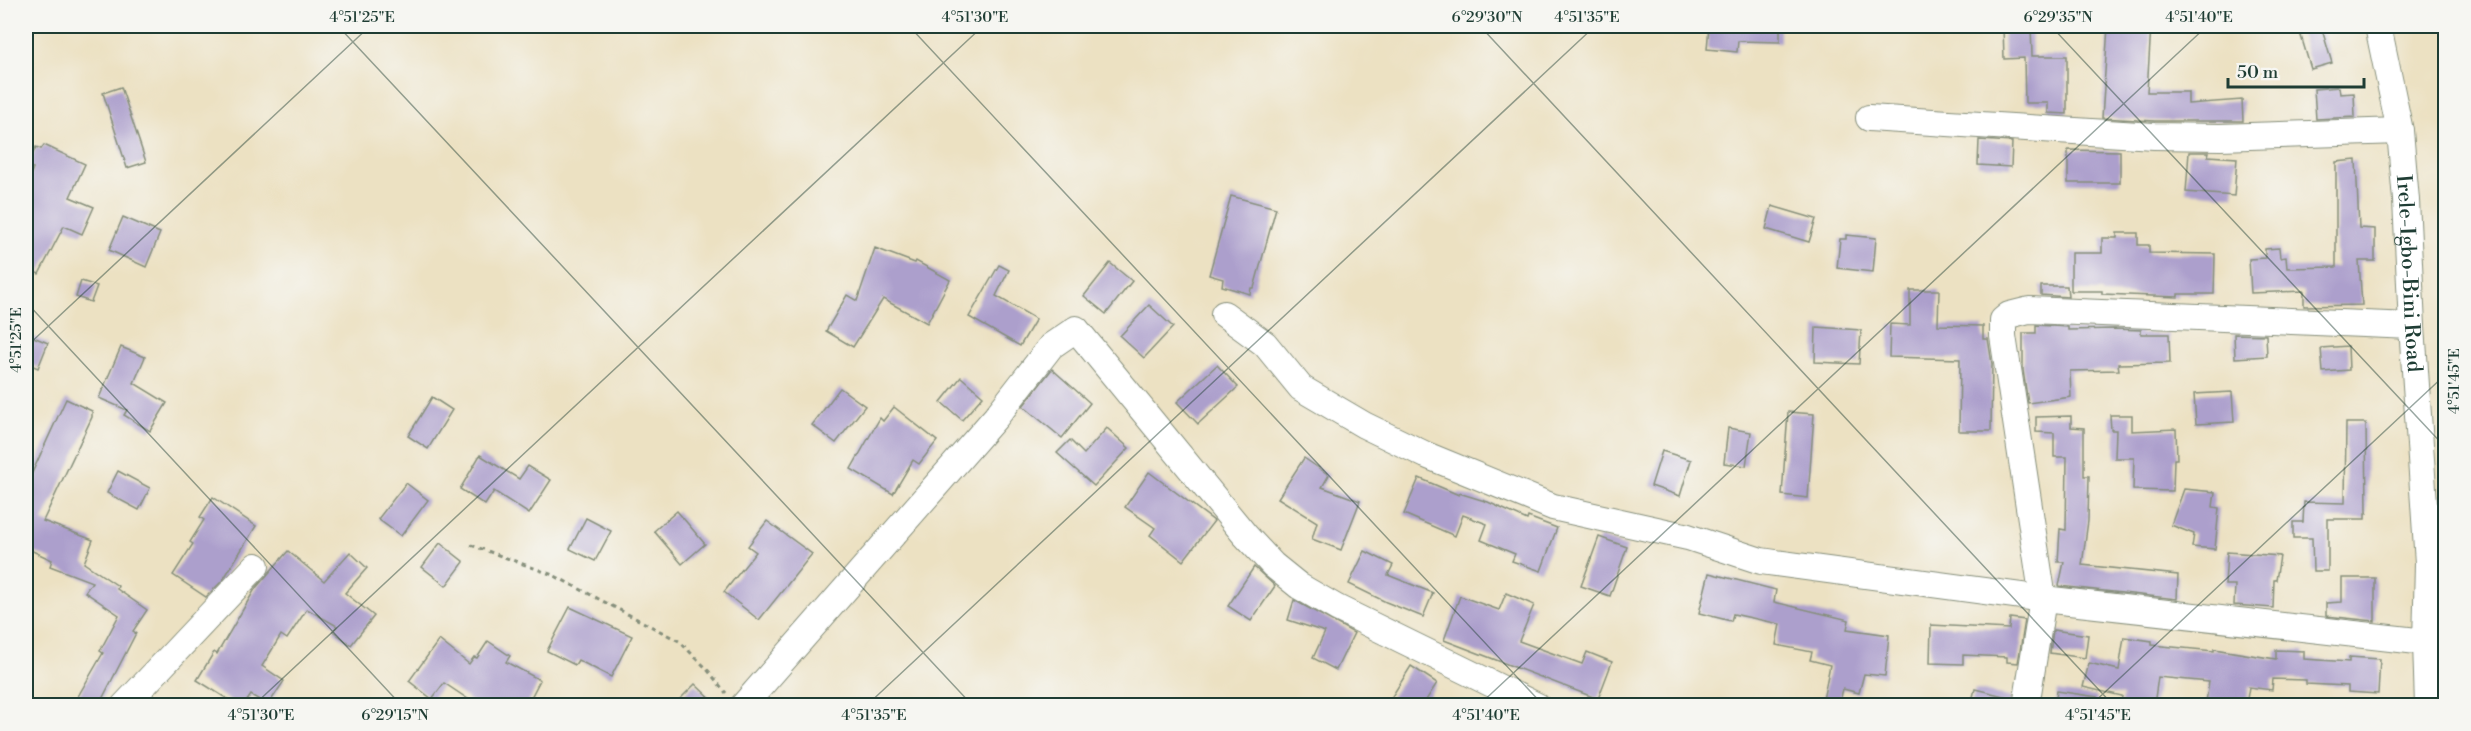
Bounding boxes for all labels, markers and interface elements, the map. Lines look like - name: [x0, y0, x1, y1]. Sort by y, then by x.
- text: 4°51'25"E: [329, 8, 395, 27]
- text: 4°51'30"E: [942, 8, 1008, 27]
- text: 6°29'30"N: [1452, 8, 1522, 27]
- text: 4°51'35"E: [1554, 8, 1620, 27]
- text: 6°29'35"N: [2023, 8, 2093, 27]
- text: 4°51'40"E: [2165, 8, 2233, 27]
- scale bar: [2228, 51, 2364, 89]
- text: 50 m: [2237, 61, 2279, 84]
- street label: Irele-Igbo-Bini Road: [2390, 174, 2427, 373]
- text: 4°51'25"E: [7, 307, 26, 373]
- text: 4°51'45"E: [2445, 348, 2464, 414]
- text: 4°51'30"E: [228, 706, 294, 725]
- text: 6°29'15"N: [361, 706, 429, 725]
- text: 4°51'35"E: [841, 706, 907, 725]
- text: 4°51'40"E: [1452, 706, 1520, 725]
- text: 4°51'45"E: [2065, 706, 2131, 725]

